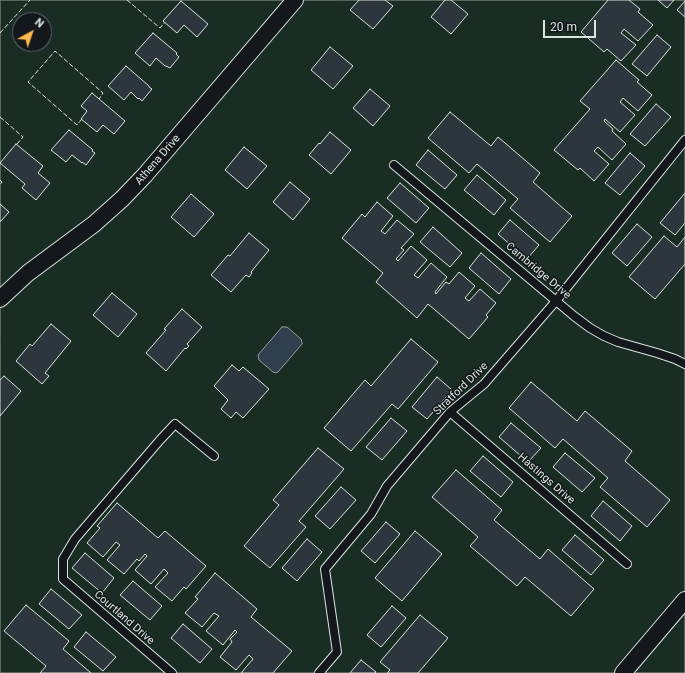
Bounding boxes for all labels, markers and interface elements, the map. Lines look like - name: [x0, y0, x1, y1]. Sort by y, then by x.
- north arrow: [12, 12, 52, 52]
- scale bar: [545, 12, 598, 38]
- text: N: [32, 16, 47, 31]
- text: 20 m: [550, 20, 577, 34]
- street label: Athena Drive: [133, 132, 183, 188]
- street label: Cambridge Drive: [503, 240, 573, 302]
- street label: Stratford Drive: [431, 360, 491, 418]
- street label: Hastings Drive: [515, 451, 577, 507]
- street label: Courtland Drive: [91, 588, 157, 648]

